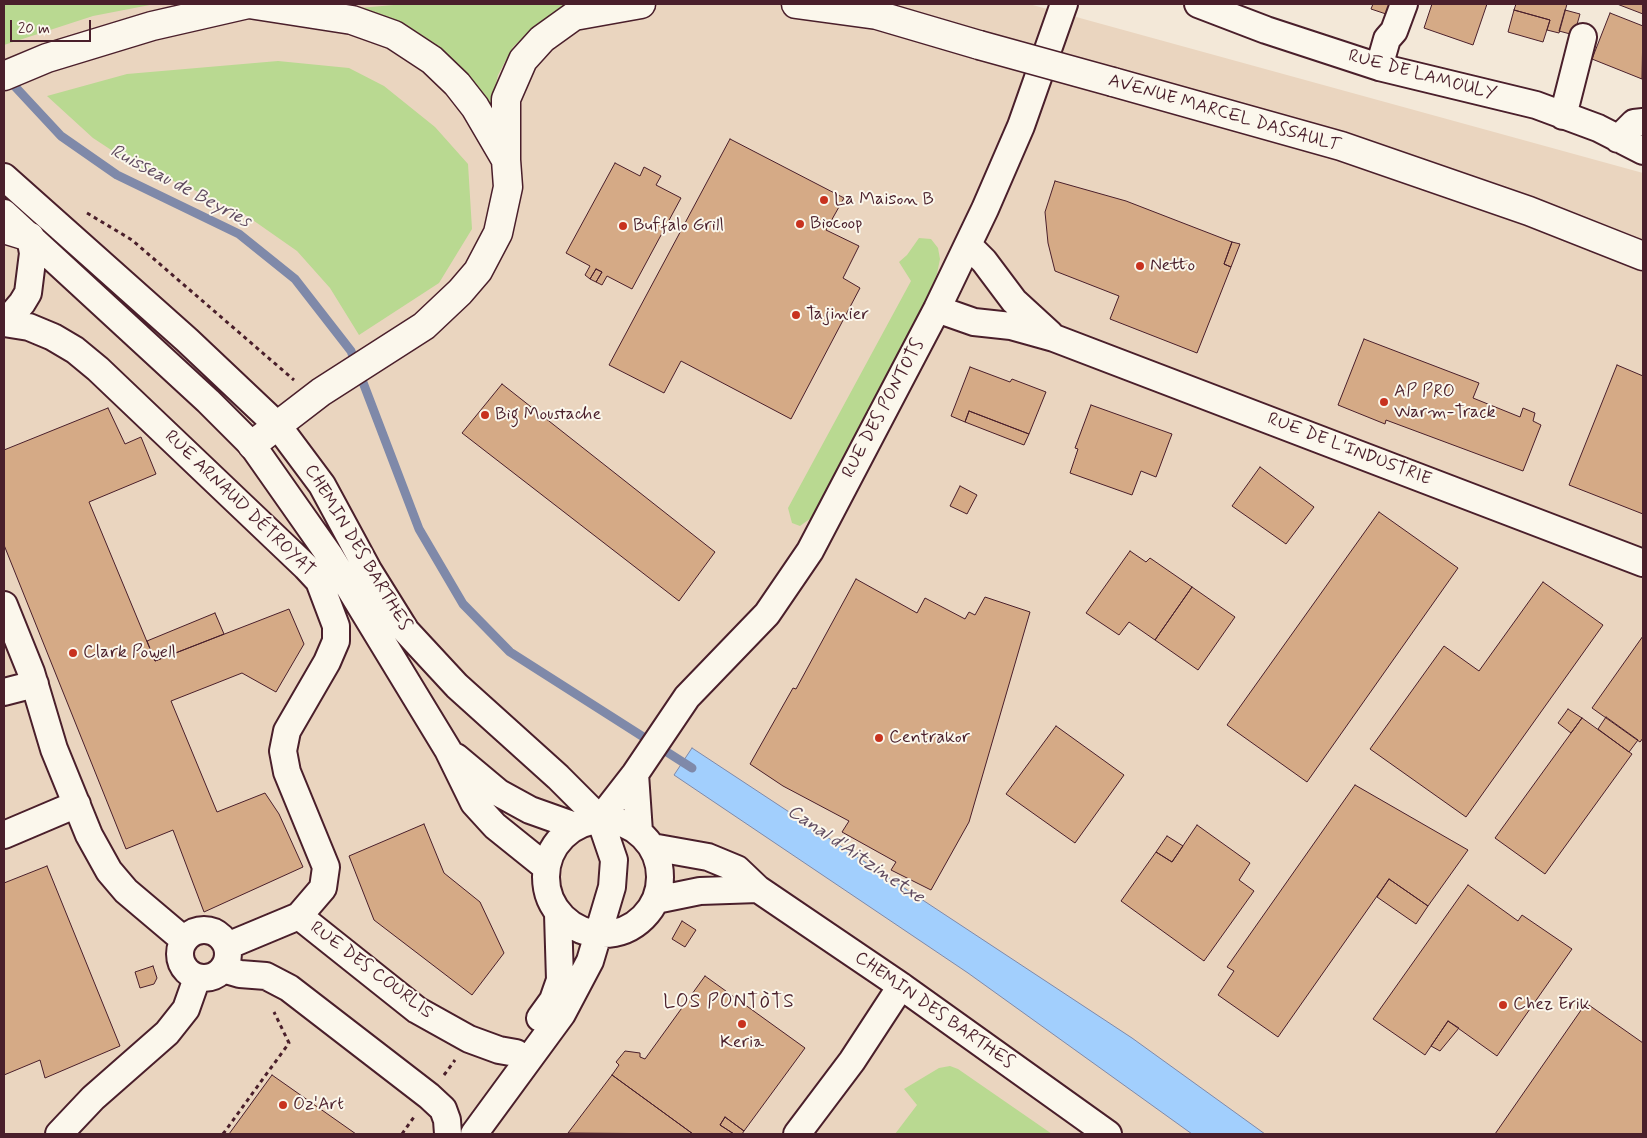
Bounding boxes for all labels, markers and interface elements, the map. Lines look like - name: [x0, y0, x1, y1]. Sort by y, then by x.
- scale bar: [12, 10, 94, 42]
- text: 20 m: [18, 19, 50, 39]
- street label: RUE DE LAMOULY: [1346, 46, 1498, 106]
- street label: AVENUE MARCEL DASSAULT: [1106, 71, 1342, 157]
- water label: Ruisseau de Beyries: [106, 140, 254, 234]
- place label: La Maison B: [834, 189, 934, 211]
- marker: La Maison B: [818, 194, 830, 206]
- place label: Biocoop: [810, 213, 862, 235]
- place label: Buffalo Grill: [633, 215, 724, 237]
- marker: Biocoop: [794, 218, 806, 230]
- marker: Buffalo Grill: [617, 220, 629, 232]
- place label: Netto: [1150, 255, 1195, 277]
- marker: Netto: [1134, 260, 1146, 272]
- place label: Tajinier: [806, 304, 869, 326]
- marker: Tajinier: [790, 309, 802, 321]
- street label: RUE DES PONTOTS: [838, 336, 930, 482]
- place label: AP PRO Warm-Track: [1394, 381, 1496, 424]
- marker: AP PRO Warm-Track: [1378, 396, 1390, 408]
- place label: Big Moustache: [495, 404, 601, 426]
- marker: Big Moustache: [479, 409, 491, 421]
- street label: RUE DE L'INDUSTRIE: [1264, 409, 1434, 491]
- street label: RUE ARNAUD DÉTROYAT: [159, 427, 319, 581]
- street label: CHEMIN DES BARTHES: [299, 461, 415, 635]
- place label: Clark Powell: [83, 642, 176, 664]
- marker: Clark Powell: [67, 647, 79, 659]
- place label: Centrakor: [889, 727, 970, 749]
- marker: Centrakor: [873, 732, 885, 744]
- water label: Canal d'Aitzinetxe: [782, 801, 928, 909]
- street label: RUE DES COURLIS: [305, 918, 437, 1024]
- street label: CHEMIN DES BARTHES: [850, 948, 1018, 1074]
- district label: LOS PONTÒTS: [662, 992, 796, 1014]
- place label: Chez Erik: [1513, 994, 1590, 1016]
- marker: Chez Erik: [1497, 999, 1509, 1011]
- marker: Keria: [736, 1018, 748, 1030]
- place label: Keria: [720, 1032, 764, 1054]
- place label: Oz'Art: [293, 1094, 344, 1116]
- marker: Oz'Art: [277, 1099, 289, 1111]

